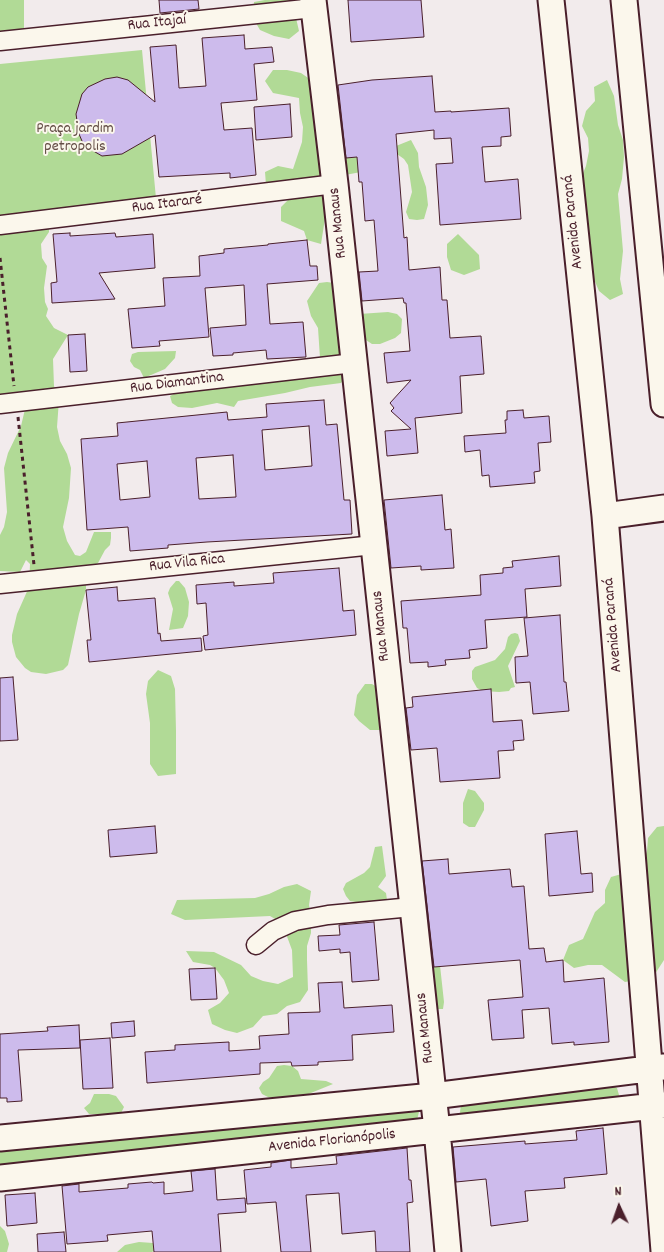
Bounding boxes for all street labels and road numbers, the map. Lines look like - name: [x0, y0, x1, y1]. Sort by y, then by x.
- street label: Rua Itajaí: [127, 11, 187, 37]
- street label: Avenida Paraná: [559, 174, 589, 270]
- street label: Rua Manaus: [326, 187, 352, 259]
- street label: Rua Itararé: [131, 191, 203, 219]
- street label: Rua Diamantina: [129, 369, 225, 399]
- street label: Rua Vila Rica: [148, 550, 226, 578]
- street label: Avenida Paraná: [600, 577, 628, 673]
- street label: Rua Manaus: [369, 590, 395, 662]
- street label: Rua Manaus: [413, 992, 439, 1064]
- street label: Avenida Florianópolis: [267, 1126, 397, 1158]

